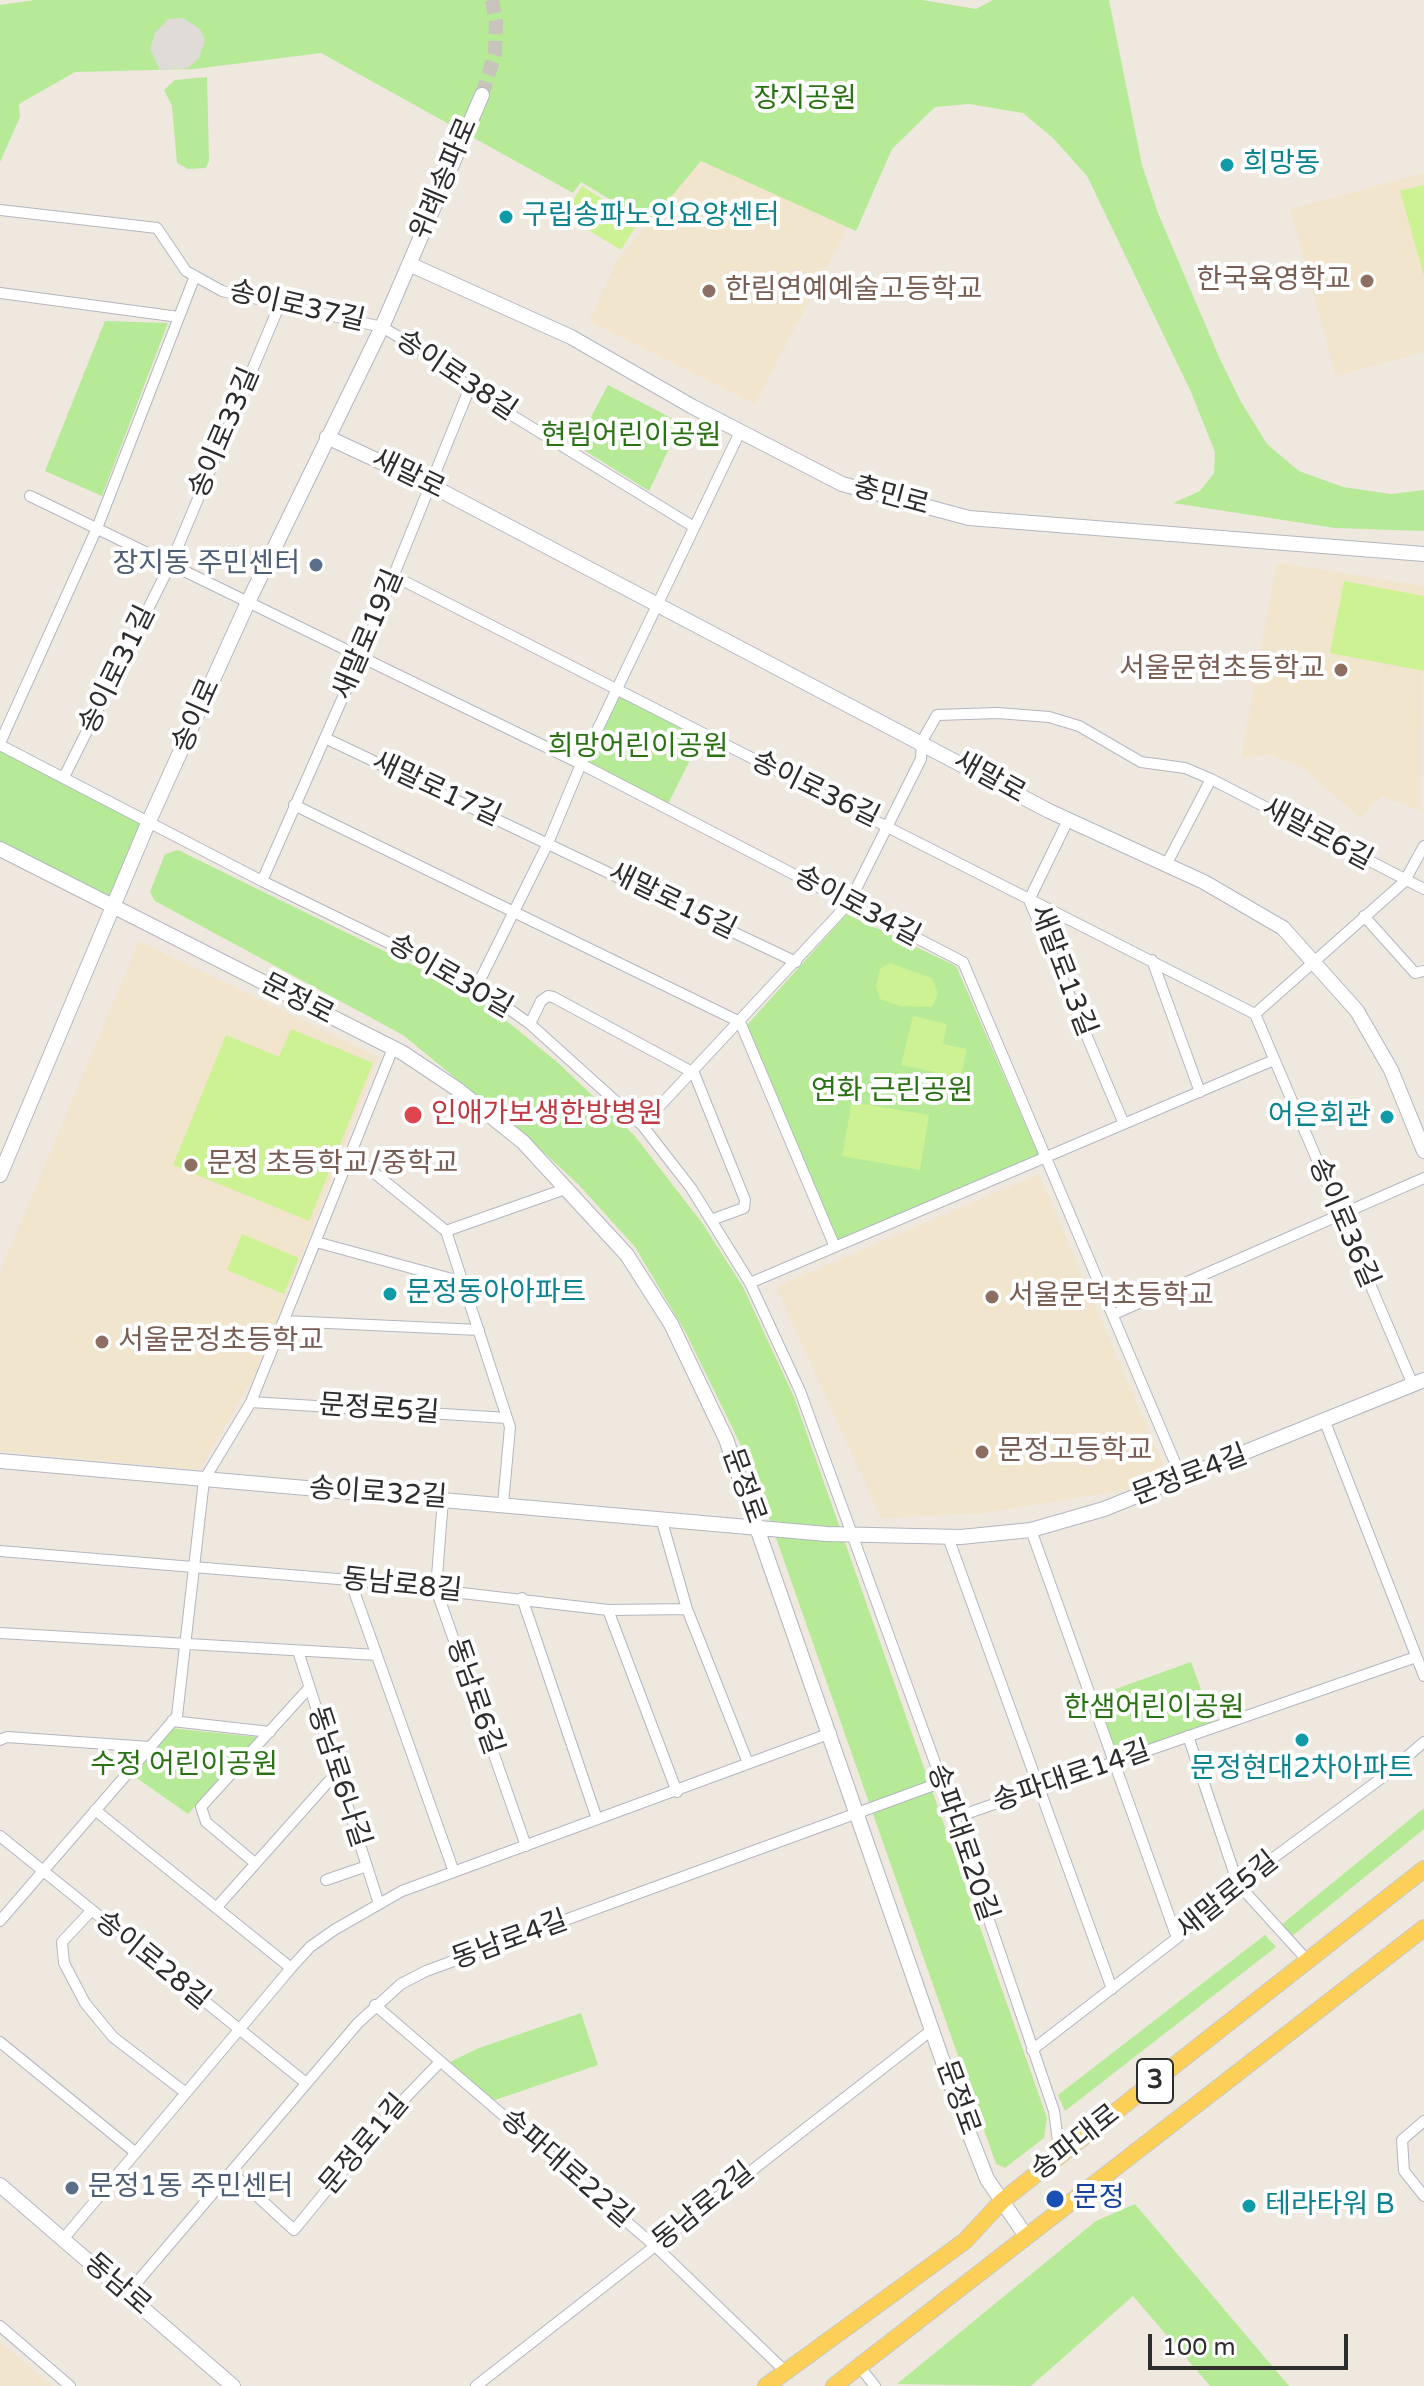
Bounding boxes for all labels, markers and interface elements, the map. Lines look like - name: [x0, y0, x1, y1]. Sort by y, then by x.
- park label: 장지공원: [753, 83, 857, 117]
- street label: 위례송파로: [404, 113, 486, 245]
- place label: 희망동: [1243, 148, 1320, 182]
- marker: 희망동: [1218, 156, 1236, 174]
- place label: 구립송파노인요양센터: [522, 200, 780, 234]
- marker: 구립송파노인요양센터: [497, 208, 515, 226]
- place label: 한국육영학교: [1196, 264, 1351, 298]
- marker: 한국육영학교: [1358, 272, 1376, 290]
- place label: 한림연예예술고등학교: [725, 274, 983, 308]
- street label: 송이로37길: [226, 275, 368, 339]
- marker: 한림연예예술고등학교: [700, 282, 718, 300]
- street label: 송이로38길: [389, 323, 523, 429]
- street label: 송이로33길: [183, 363, 267, 503]
- park label: 현림어린이공원: [541, 420, 721, 454]
- street label: 새말로: [366, 443, 450, 507]
- street label: 충민로: [849, 471, 933, 523]
- place label: 장지동 주민센터: [112, 548, 300, 582]
- marker: 장지동 주민센터: [307, 556, 325, 574]
- street label: 새말로19길: [327, 565, 411, 705]
- street label: 송이로31길: [73, 601, 163, 739]
- place label: 서울문현초등학교: [1119, 653, 1325, 687]
- marker: 서울문현초등학교: [1332, 661, 1350, 679]
- street label: 송이로: [166, 674, 228, 758]
- park label: 희망어린이공원: [548, 731, 728, 765]
- street label: 송이로36길: [746, 745, 884, 835]
- street label: 새말로: [947, 745, 1031, 811]
- street label: 새말로17길: [366, 746, 506, 834]
- street label: 새말로6길: [1256, 792, 1378, 878]
- street label: 새말로15길: [603, 857, 741, 947]
- street label: 송이로34길: [788, 860, 926, 954]
- street label: 새말로13길: [1022, 900, 1102, 1042]
- street label: 송이로30길: [382, 928, 518, 1026]
- street label: 문정로: [255, 967, 339, 1033]
- park label: 연화 근린공원: [811, 1075, 973, 1109]
- place label: 인애가보생한방병원: [431, 1098, 663, 1132]
- place label: 어은회관: [1268, 1100, 1371, 1134]
- marker: 인애가보생한방병원: [402, 1104, 424, 1126]
- marker: 어은회관: [1378, 1108, 1396, 1126]
- place label: 문정 초등학교/중학교: [207, 1148, 459, 1182]
- street label: 송이로36길: [1301, 1153, 1385, 1293]
- marker: 문정 초등학교/중학교: [182, 1156, 200, 1174]
- place label: 문정동아아파트: [406, 1277, 586, 1311]
- place label: 서울문덕초등학교: [1008, 1280, 1214, 1314]
- marker: 문정동아아파트: [381, 1285, 399, 1303]
- marker: 서울문덕초등학교: [983, 1288, 1001, 1306]
- place label: 서울문정초등학교: [118, 1325, 324, 1359]
- marker: 서울문정초등학교: [93, 1333, 111, 1351]
- street label: 문정로5길: [318, 1389, 440, 1431]
- place label: 문정고등학교: [998, 1435, 1153, 1469]
- street label: 문정로4길: [1128, 1439, 1252, 1513]
- marker: 문정고등학교: [973, 1443, 991, 1461]
- street label: 문정로: [714, 1444, 772, 1528]
- street label: 송이로32길: [308, 1472, 448, 1516]
- street label: 동남로8길: [340, 1563, 464, 1609]
- street label: 동남로6길: [438, 1635, 510, 1759]
- park label: 한샘어린이공원: [1064, 1692, 1244, 1726]
- street label: 동남로6나길: [299, 1702, 377, 1852]
- marker: 문정현대2차아파트: [1293, 1731, 1311, 1749]
- street label: 송파대로14길: [989, 1734, 1155, 1820]
- park label: 수정 어린이공원: [90, 1749, 278, 1783]
- place label: 문정현대2차아파트: [1190, 1753, 1414, 1787]
- street label: 송파대로20길: [919, 1760, 1005, 1926]
- street label: 새말로5길: [1171, 1845, 1285, 1947]
- street label: 송이로28길: [88, 1904, 216, 2018]
- street label: 동남로4길: [448, 1905, 572, 1977]
- street label: 문정로: [928, 2056, 986, 2140]
- road number: 3: [1137, 2059, 1173, 2103]
- street label: 문정로1길: [313, 2088, 417, 2202]
- street label: 송파대로: [1025, 2098, 1127, 2188]
- street label: 송파대로22길: [493, 2103, 639, 2235]
- street label: 동남로2길: [647, 2156, 761, 2258]
- place label: 문정1동 주민센터: [88, 2171, 293, 2205]
- marker: 문정1동 주민센터: [63, 2179, 81, 2197]
- place label: 문정: [1073, 2182, 1125, 2216]
- marker: 문정: [1044, 2188, 1066, 2210]
- place label: 테라타워 B: [1265, 2189, 1395, 2223]
- marker: 테라타워 B: [1240, 2197, 1258, 2215]
- street label: 동남로: [77, 2247, 157, 2323]
- scale bar: [1152, 2318, 1352, 2368]
- text: 100 m: [1162, 2333, 1236, 2362]

